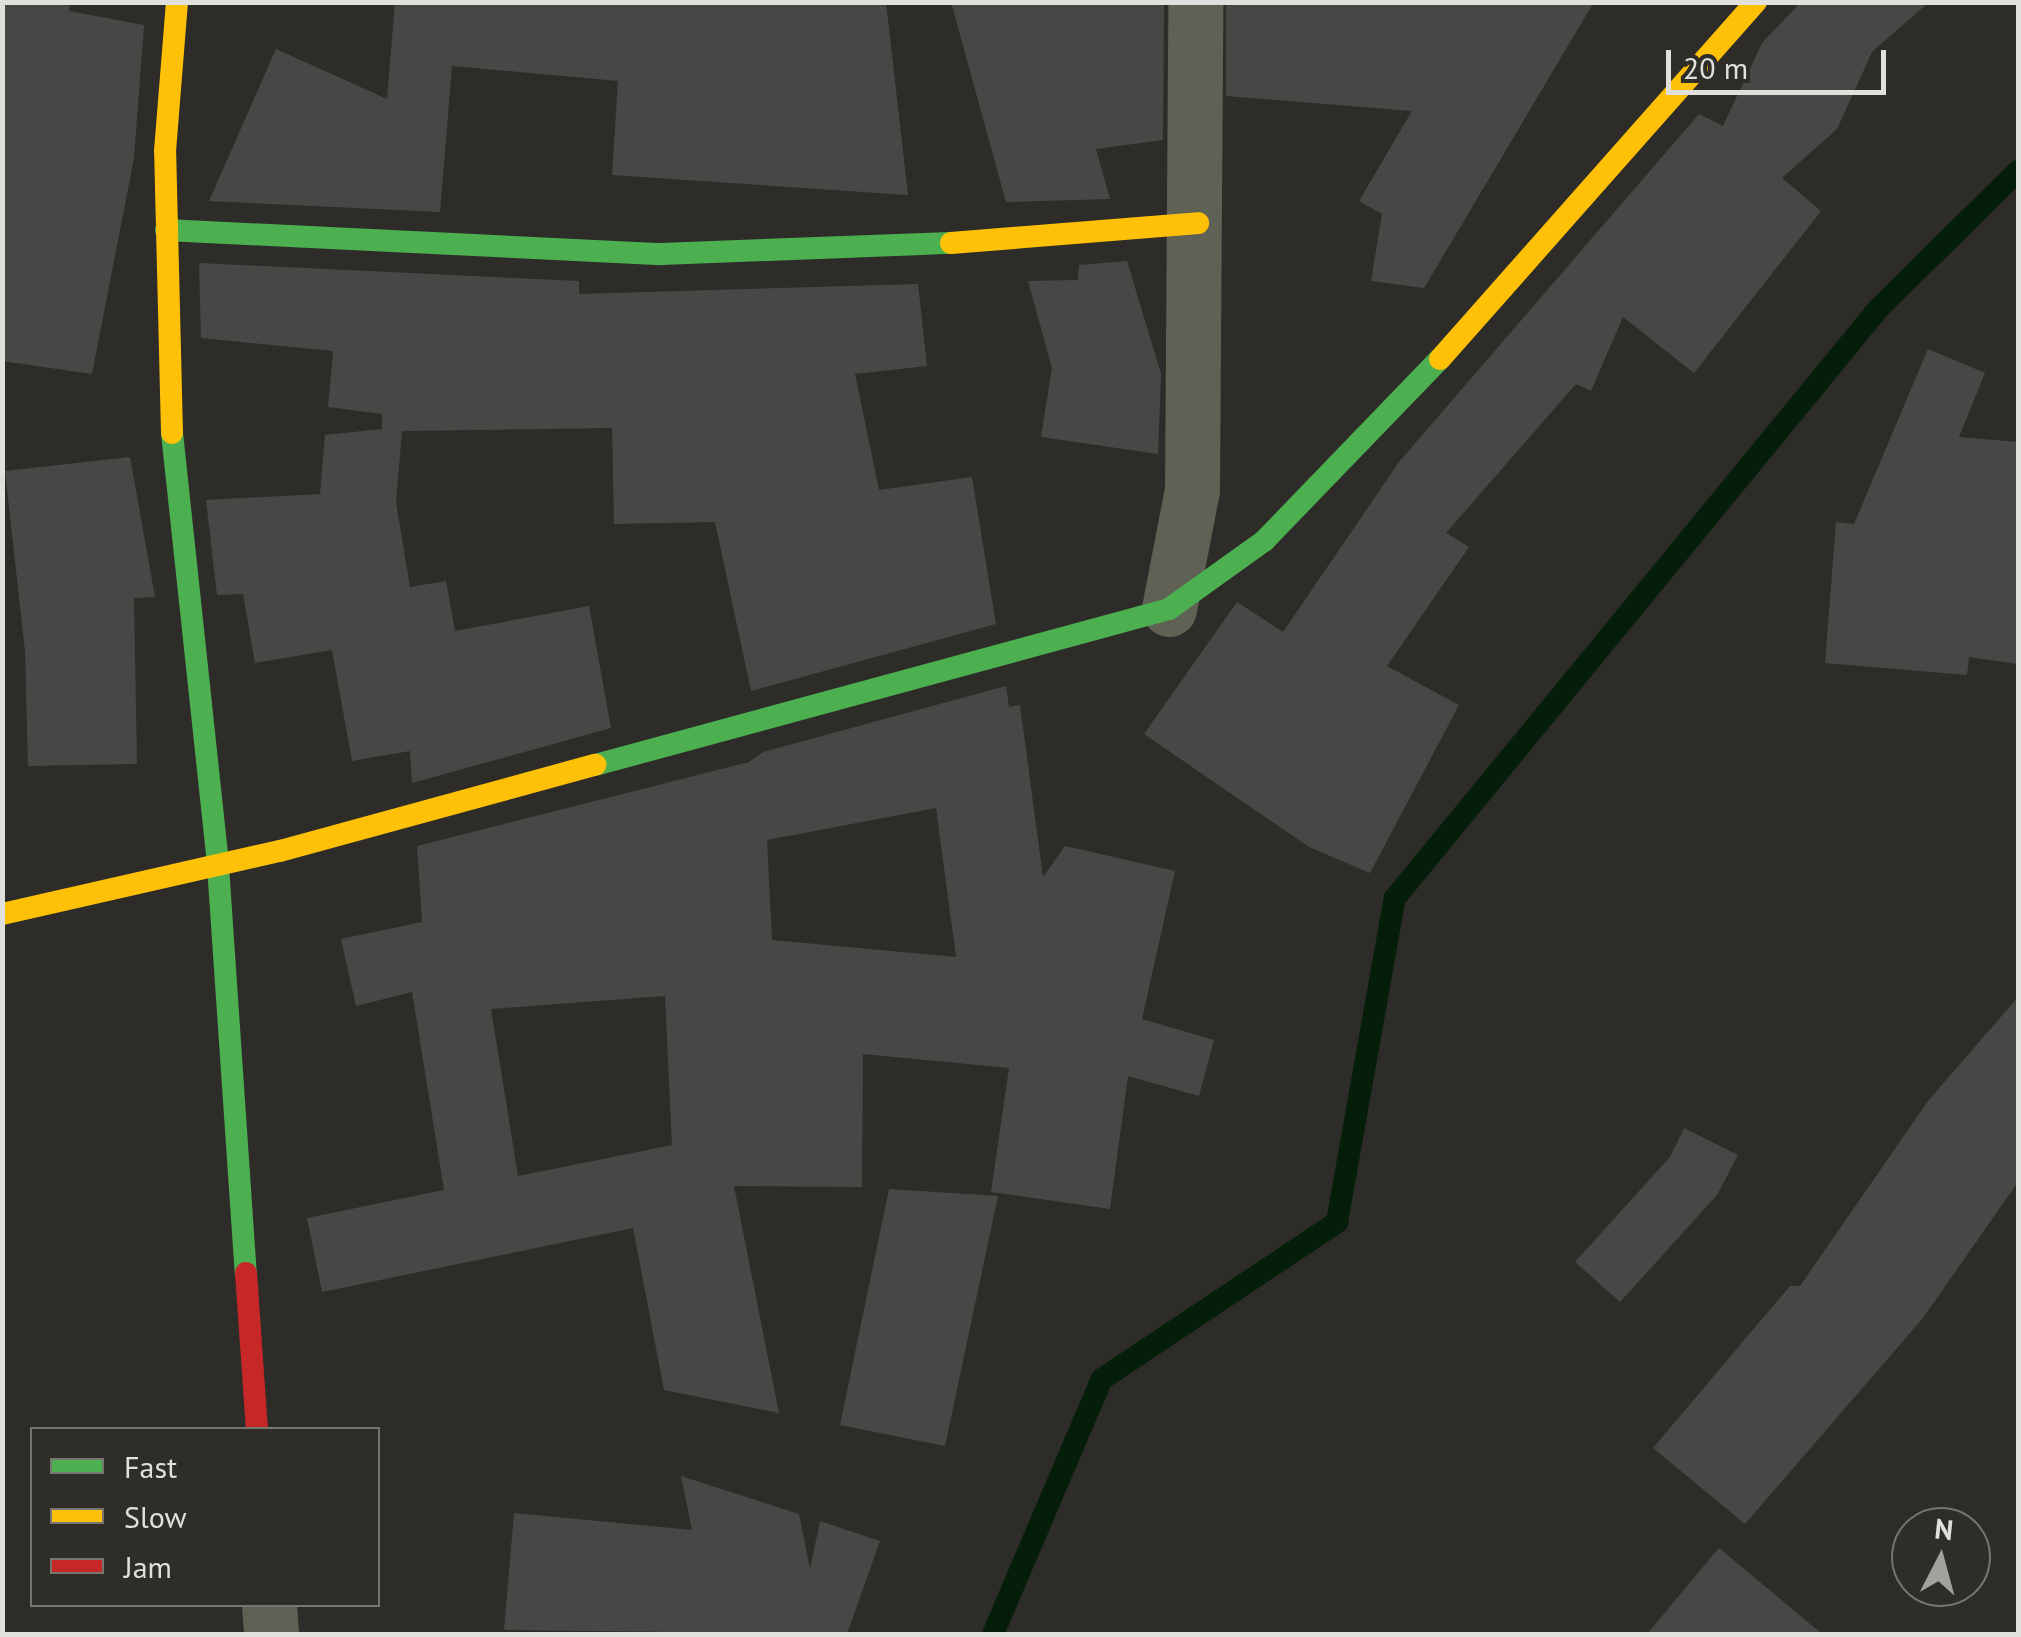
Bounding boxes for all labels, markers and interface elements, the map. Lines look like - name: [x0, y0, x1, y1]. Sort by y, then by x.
- scale bar: [1671, 30, 1891, 92]
- text: 20 m: [1683, 48, 1748, 87]
- legend: [30, 1427, 380, 1607]
- text: Fast: [124, 1447, 177, 1486]
- text: Slow: [124, 1497, 187, 1536]
- north arrow: [1891, 1507, 1991, 1607]
- text: N: [1933, 1509, 1955, 1548]
- text: Jam: [124, 1547, 172, 1586]

